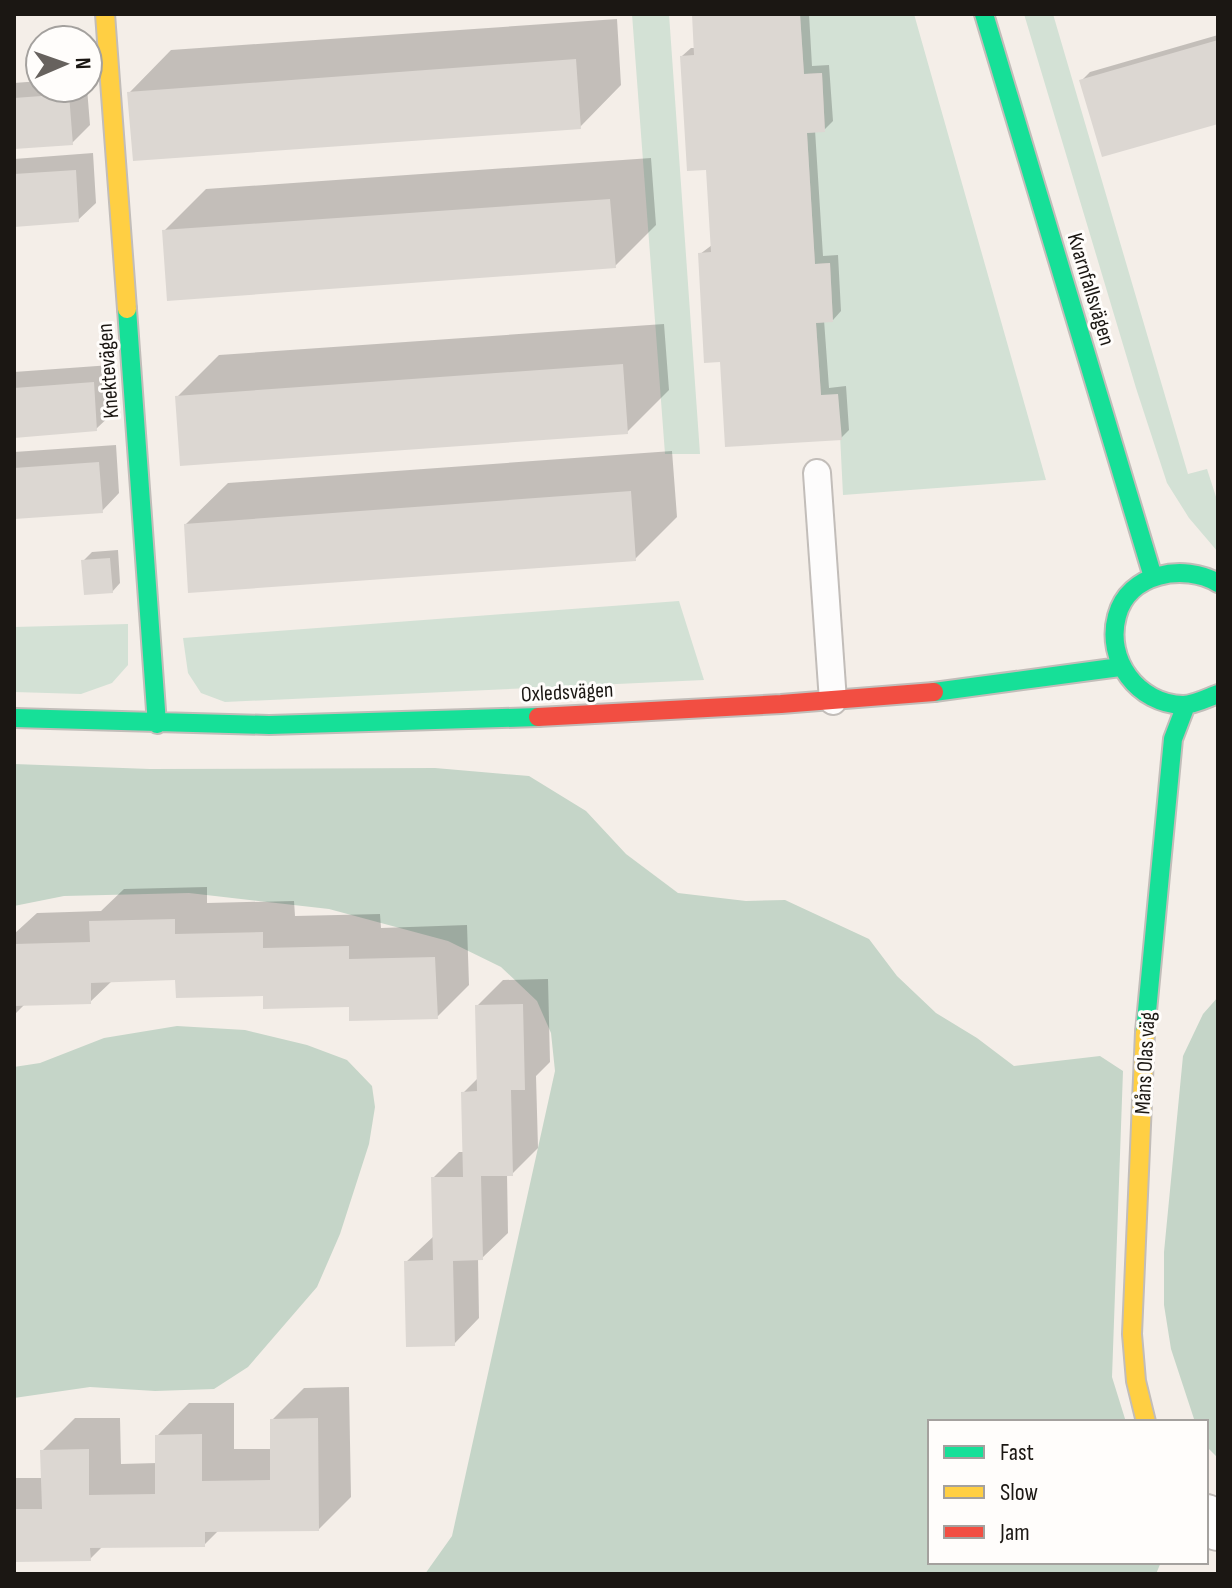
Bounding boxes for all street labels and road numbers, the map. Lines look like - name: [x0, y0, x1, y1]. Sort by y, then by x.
- street label: Kvarnfallsvägen: [1061, 230, 1120, 349]
- street label: Knektevägen: [92, 322, 125, 419]
- street label: Oxledsvägen: [520, 677, 614, 708]
- street label: Måns Olas väg: [1129, 1011, 1162, 1115]

